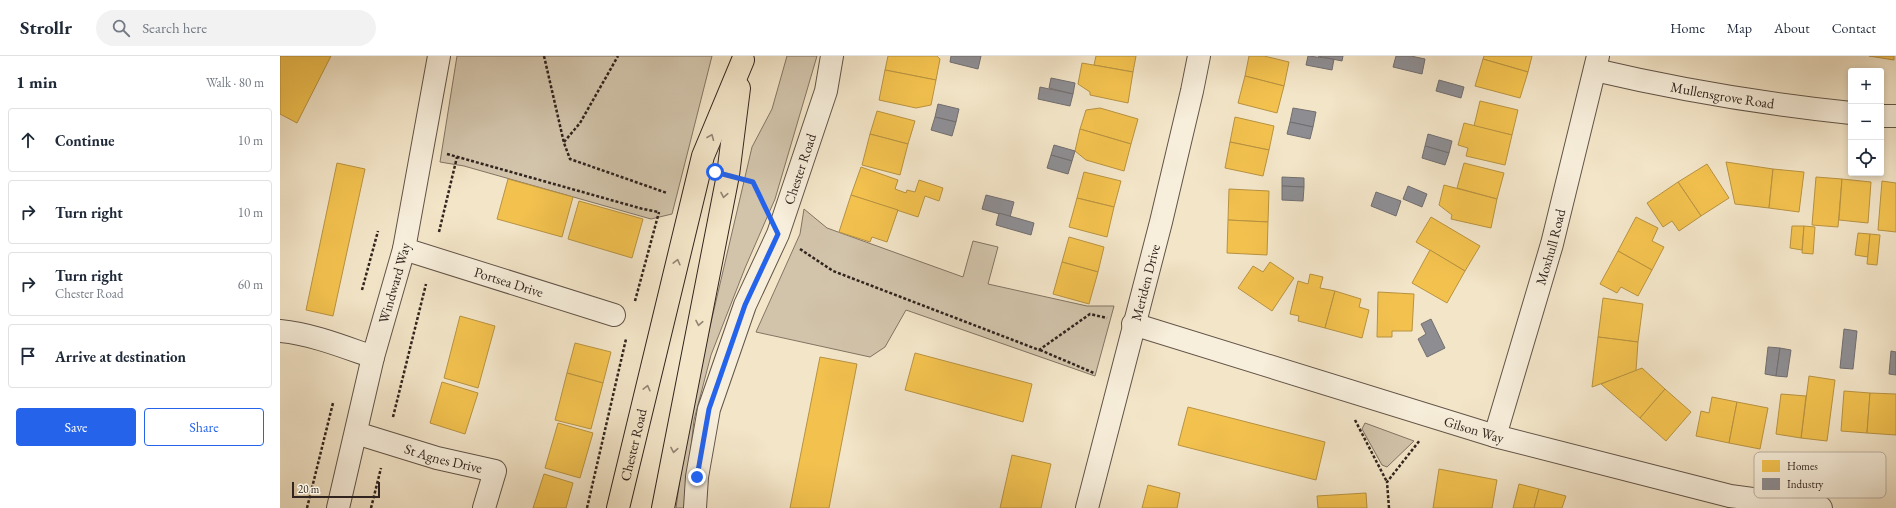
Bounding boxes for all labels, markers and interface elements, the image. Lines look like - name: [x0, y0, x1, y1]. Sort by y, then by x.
- search box: [96, 10, 376, 46]
- text: Strollr: [20, 15, 72, 40]
- icon: search: [110, 17, 132, 39]
- text: Search here: [142, 18, 207, 37]
- text: Home: [1670, 19, 1705, 37]
- text: Map: [1727, 19, 1752, 37]
- text: About: [1774, 19, 1810, 37]
- text: Contact: [1832, 19, 1876, 37]
- map controls: [1848, 68, 1884, 176]
- button: +: [1848, 68, 1884, 104]
- text: 1 min: [16, 71, 57, 93]
- text: Walk · 80 m: [206, 74, 264, 91]
- street label: Mullensgrove Road: [1669, 77, 1777, 113]
- button: −: [1848, 104, 1884, 140]
- icon: ahead: [17, 129, 39, 151]
- street label: Chester Road: [780, 130, 820, 207]
- text: Continue: [55, 131, 115, 150]
- text: 10 m: [238, 132, 263, 149]
- one-way arrow: [706, 133, 714, 141]
- button: locate: [1848, 140, 1884, 176]
- route start: [706, 163, 724, 181]
- one-way arrow: [721, 192, 729, 199]
- icon: right: [17, 201, 39, 223]
- text: Turn right: [55, 203, 123, 222]
- text: 10 m: [238, 204, 263, 221]
- street label: Moxhull Road: [1531, 206, 1569, 287]
- street label: Windward Way: [374, 240, 414, 325]
- street label: Meriden Drive: [1127, 242, 1164, 323]
- one-way arrow: [673, 259, 681, 265]
- street label: Portsea Drive: [472, 263, 546, 301]
- text: Turn right: [55, 266, 123, 285]
- icon: right: [17, 273, 39, 295]
- text: 60 m: [238, 276, 263, 293]
- text: Chester Road: [55, 285, 124, 302]
- one-way arrow: [695, 320, 703, 326]
- icon: arrive: [17, 345, 39, 367]
- text: Arrive at destination: [55, 347, 186, 366]
- one-way arrow: [642, 385, 650, 392]
- street label: Chester Road: [616, 406, 651, 483]
- button: Save: [16, 408, 136, 446]
- button: Share: [144, 408, 264, 446]
- street label: Gilson Way: [1442, 412, 1507, 447]
- street label: St Agnes Drive: [402, 439, 484, 477]
- one-way arrow: [670, 447, 679, 454]
- legend: [1754, 452, 1886, 498]
- text: Homes: [1787, 459, 1818, 473]
- route end: [688, 468, 706, 486]
- text: Industry: [1787, 477, 1824, 491]
- scale bar: [292, 480, 380, 499]
- text: 20 m: [298, 482, 319, 496]

